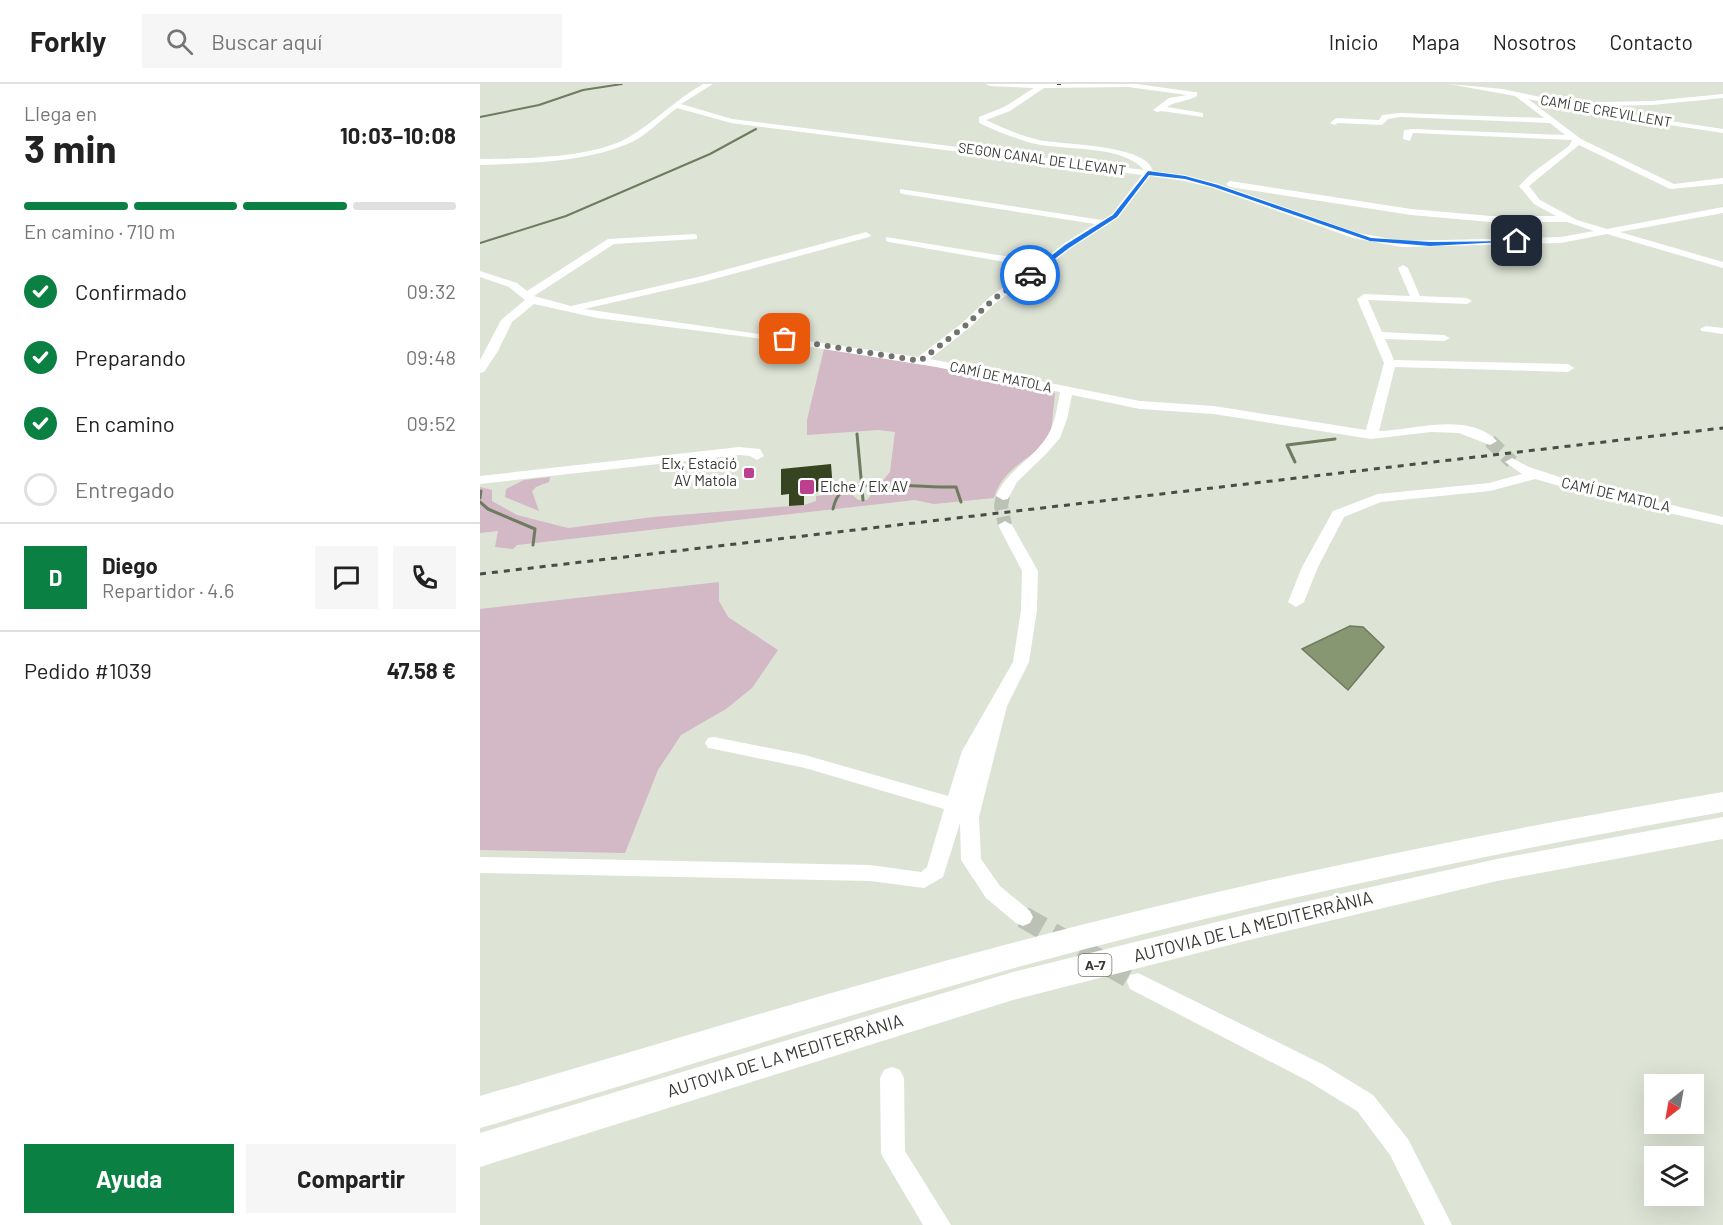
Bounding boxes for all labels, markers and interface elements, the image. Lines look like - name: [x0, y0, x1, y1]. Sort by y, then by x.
- search box: [142, 14, 562, 68]
- text: Forkly: [30, 24, 106, 58]
- icon: search: [163, 25, 196, 58]
- text: Buscar aquí: [211, 28, 322, 54]
- text: Inicio: [1329, 29, 1379, 54]
- text: Mapa: [1412, 29, 1460, 54]
- text: Nosotros: [1493, 29, 1576, 54]
- text: Contacto: [1609, 29, 1693, 54]
- street label: CAMÍ DE CREVILLENT: [1539, 91, 1673, 130]
- text: Llega en: [24, 101, 97, 125]
- text: 10:03–10:08: [340, 122, 456, 148]
- text: 3 min: [24, 124, 117, 171]
- street label: SEGON CANAL DE LLEVANT: [957, 138, 1127, 179]
- pin: [1491, 215, 1542, 266]
- text: En camino · 710 m: [24, 219, 175, 243]
- icon: home: [1500, 224, 1533, 257]
- courier: [1000, 245, 1060, 305]
- icon: car: [1014, 259, 1047, 292]
- icon: check: [24, 275, 57, 308]
- text: Confirmado: [75, 278, 187, 304]
- text: 09:32: [406, 279, 456, 303]
- pin: [759, 313, 810, 364]
- icon: bag: [768, 322, 801, 355]
- icon: check: [24, 341, 57, 374]
- text: Preparando: [75, 344, 186, 370]
- text: 09:48: [406, 345, 456, 369]
- street label: CAMÍ DE MATOLA: [948, 357, 1054, 396]
- icon: check: [24, 407, 57, 440]
- text: En camino: [75, 410, 175, 436]
- text: 09:52: [407, 411, 456, 435]
- place label: Elx, Estació AV Matola: [661, 454, 737, 489]
- marker: Elx, Estació AV Matola: [742, 466, 756, 480]
- street label: CAMÍ DE MATOLA: [1560, 473, 1673, 515]
- text: Entregado: [75, 476, 175, 502]
- place label: Elche / Elx AV: [820, 477, 908, 495]
- marker: Elche / Elx AV: [798, 478, 816, 496]
- button: chat: [315, 546, 378, 609]
- button: phone: [393, 546, 456, 609]
- text: Diego: [102, 552, 158, 578]
- text: D: [49, 564, 62, 590]
- text: Repartidor · 4.6: [102, 578, 234, 602]
- text: Pedido #1039: [24, 657, 152, 683]
- text: 47.58 €: [387, 657, 456, 683]
- street label: AUTOVIA DE LA MEDITERRÀNIA: [1131, 886, 1375, 966]
- road number: A-7: [1078, 954, 1112, 976]
- street label: AUTOVIA DE LA MEDITERRÀNIA: [664, 1009, 906, 1102]
- north arrow: [1644, 1074, 1704, 1134]
- map controls: [1644, 1074, 1704, 1206]
- button: Ayuda: [24, 1144, 234, 1213]
- button: Compartir: [246, 1144, 456, 1213]
- button: layers: [1644, 1146, 1704, 1206]

